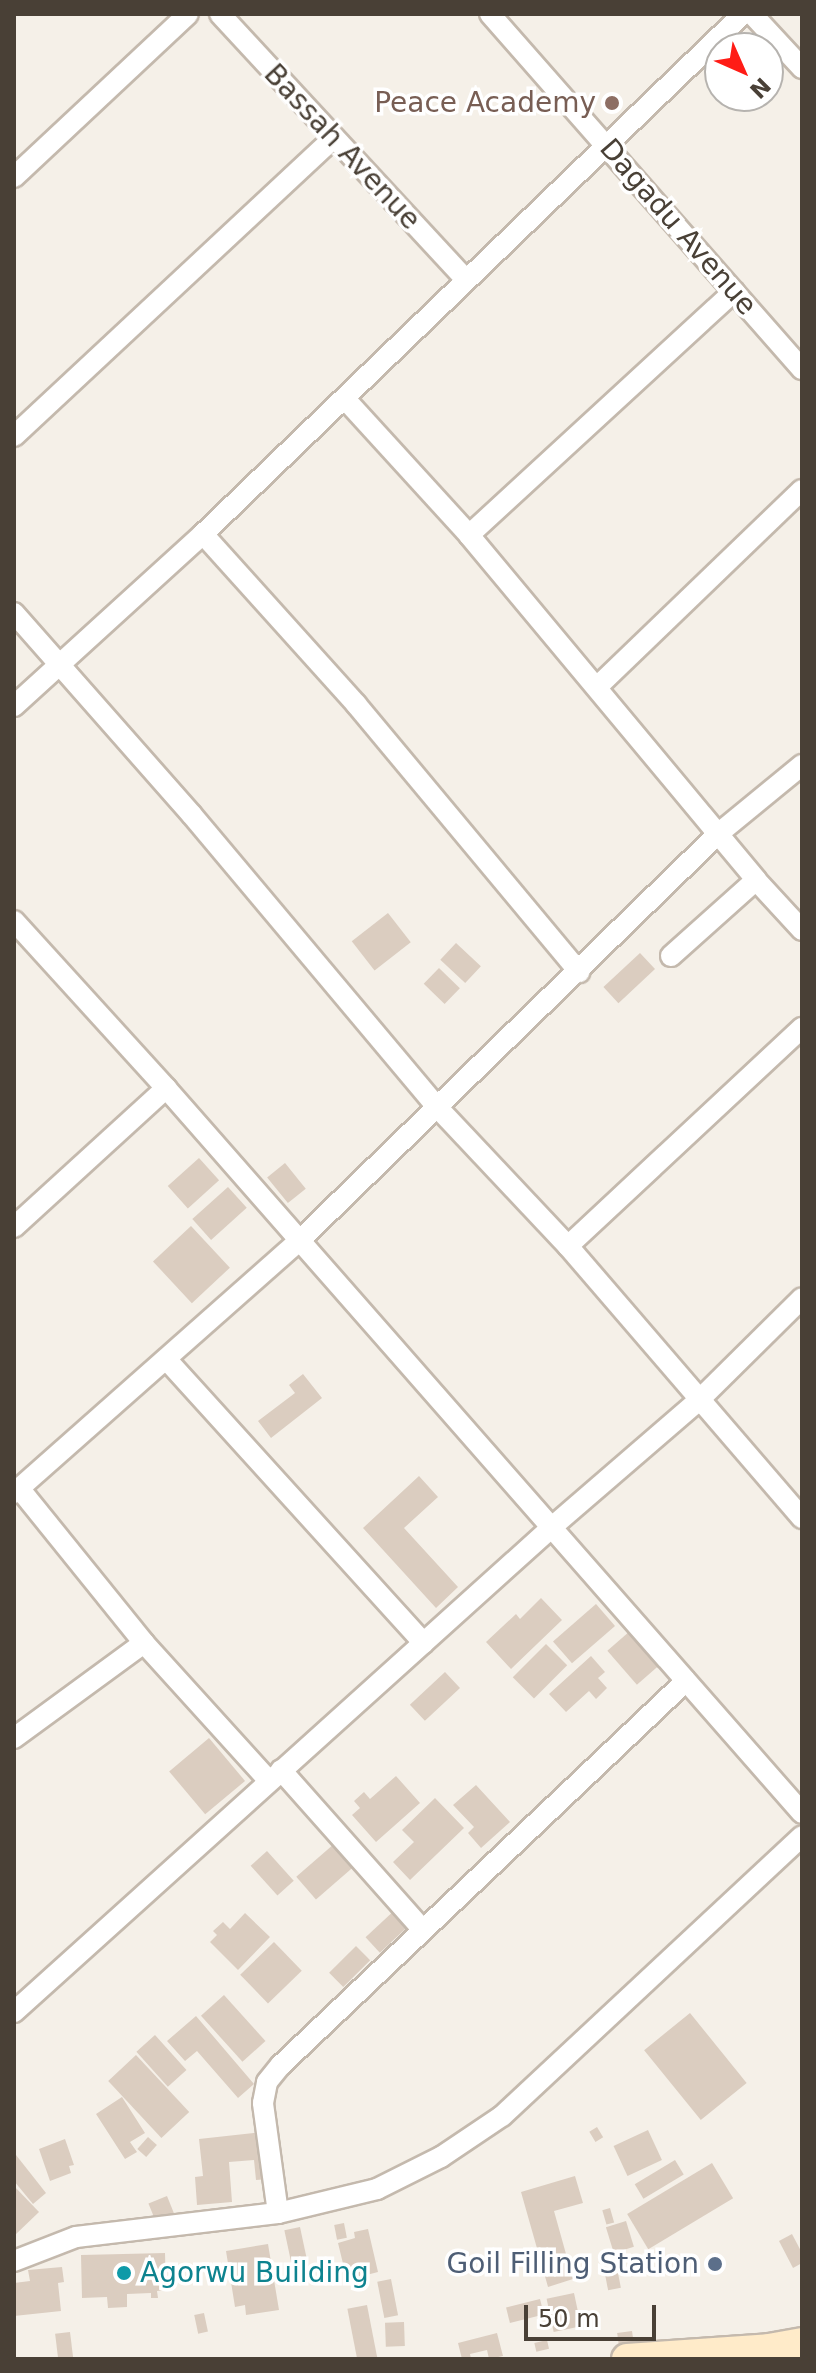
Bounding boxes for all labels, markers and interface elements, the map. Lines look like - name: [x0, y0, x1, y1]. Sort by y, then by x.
- north arrow: [704, 32, 784, 112]
- street label: Bassah Avenue: [257, 58, 427, 236]
- text: N: [745, 73, 775, 103]
- place label: Peace Academy: [374, 86, 596, 120]
- marker: Peace Academy: [603, 94, 621, 112]
- street label: Dagadu Avenue: [592, 132, 764, 322]
- place label: Goil Filling Station: [447, 2247, 699, 2281]
- marker: Goil Filling Station: [706, 2255, 724, 2273]
- place label: Agorwu Building: [140, 2256, 369, 2290]
- marker: Agorwu Building: [115, 2264, 133, 2282]
- scale bar: [528, 2289, 660, 2339]
- text: 50 m: [538, 2305, 600, 2333]

